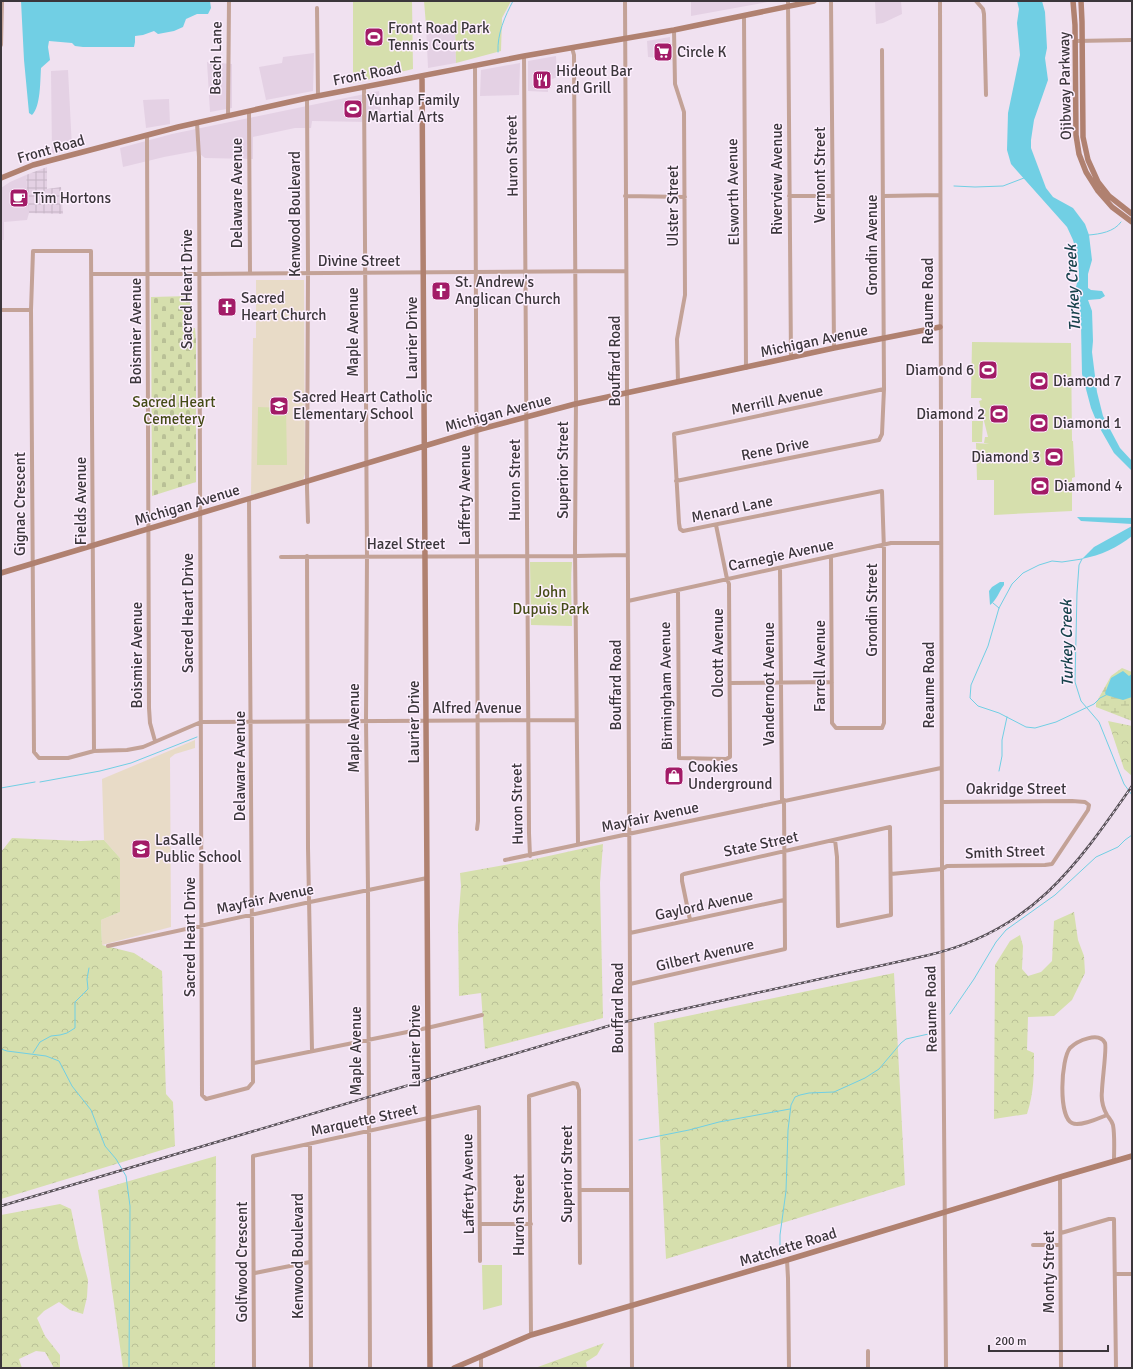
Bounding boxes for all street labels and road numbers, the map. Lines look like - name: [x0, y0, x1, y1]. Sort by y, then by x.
- street label: Beach Lane: [206, 21, 226, 95]
- street label: Ojibway Parkway: [1055, 32, 1075, 140]
- street label: Front Road: [331, 59, 403, 89]
- street label: Huron Street: [502, 115, 522, 197]
- street label: Riverview Avenue: [768, 123, 786, 235]
- street label: Vermont Street: [811, 127, 829, 223]
- street label: Front Road: [15, 131, 87, 167]
- street label: Delaware Avenue: [228, 138, 246, 248]
- street label: Elsworth Avenue: [723, 138, 743, 246]
- street label: Kenwood Boulevard: [286, 151, 304, 277]
- street label: Ulster Street: [664, 165, 682, 247]
- street label: Grondin Avenue: [863, 194, 881, 296]
- street label: Sacred Heart Drive: [178, 229, 196, 349]
- street label: Divine Street: [318, 252, 400, 270]
- street label: Reaume Road: [919, 257, 937, 345]
- street label: Boismier Avenue: [127, 278, 145, 384]
- street label: Maple Avenue: [344, 287, 362, 377]
- street label: Laurier Drive: [403, 296, 421, 380]
- street label: Bouffard Road: [606, 315, 624, 407]
- street label: Michigan Avenue: [759, 321, 869, 361]
- street label: Merrill Avenue: [729, 381, 825, 419]
- street label: Michigan Avenue: [443, 390, 553, 436]
- street label: Superior Street: [554, 421, 572, 519]
- street label: Rene Drive: [739, 434, 811, 464]
- street label: Huron Street: [506, 439, 524, 521]
- street label: Lafferty Avenue: [456, 445, 474, 545]
- street label: Gignac Crescent: [11, 452, 29, 556]
- street label: Fields Avenue: [72, 457, 90, 545]
- street label: Michigan Avenue: [132, 480, 242, 530]
- street label: Menard Lane: [690, 492, 774, 526]
- street label: Hazel Street: [367, 535, 445, 553]
- street label: Carnegie Avenue: [727, 535, 835, 575]
- street label: Sacred Heart Drive: [179, 553, 197, 673]
- street label: Grondin Street: [863, 563, 881, 657]
- street label: Boismier Avenue: [128, 602, 146, 708]
- street label: Olcott Avenue: [709, 608, 727, 698]
- street label: Farrell Avenue: [811, 620, 829, 712]
- street label: Birmingham Avenue: [656, 621, 676, 751]
- street label: Vandernoot Avenue: [760, 622, 778, 746]
- street label: Bouffard Road: [607, 639, 625, 731]
- street label: Reaume Road: [920, 641, 938, 729]
- street label: Laurier Drive: [405, 680, 423, 764]
- street label: Maple Avenue: [345, 683, 363, 773]
- street label: Alfred Avenue: [432, 699, 522, 717]
- street label: Delaware Avenue: [231, 711, 249, 821]
- street label: Huron Street: [507, 763, 527, 845]
- street label: Oakridge Street: [966, 780, 1066, 798]
- street label: Mayfair Avenue: [600, 798, 700, 836]
- street label: State Street: [722, 827, 800, 861]
- street label: Smith Street: [965, 842, 1045, 862]
- street label: Sacred Heart Drive: [181, 877, 199, 997]
- street label: Mayfair Avenue: [215, 880, 315, 918]
- street label: Gaylord Avenue: [653, 886, 755, 924]
- street label: Gilbert Avenure: [654, 935, 756, 975]
- street label: Bouffard Road: [609, 962, 627, 1054]
- street label: Reaume Road: [921, 965, 941, 1053]
- street label: Laurier Drive: [406, 1004, 424, 1088]
- street label: Maple Avenue: [347, 1006, 365, 1096]
- street label: Marquette Street: [309, 1100, 419, 1140]
- street label: Superior Street: [558, 1125, 576, 1223]
- street label: Lafferty Avenue: [458, 1134, 478, 1234]
- street label: Huron Street: [510, 1174, 528, 1256]
- street label: Kenwood Boulevard: [289, 1193, 307, 1319]
- street label: Golfwood Crescent: [233, 1201, 251, 1323]
- street label: Matchette Road: [737, 1224, 839, 1270]
- street label: Monty Street: [1040, 1231, 1058, 1313]

